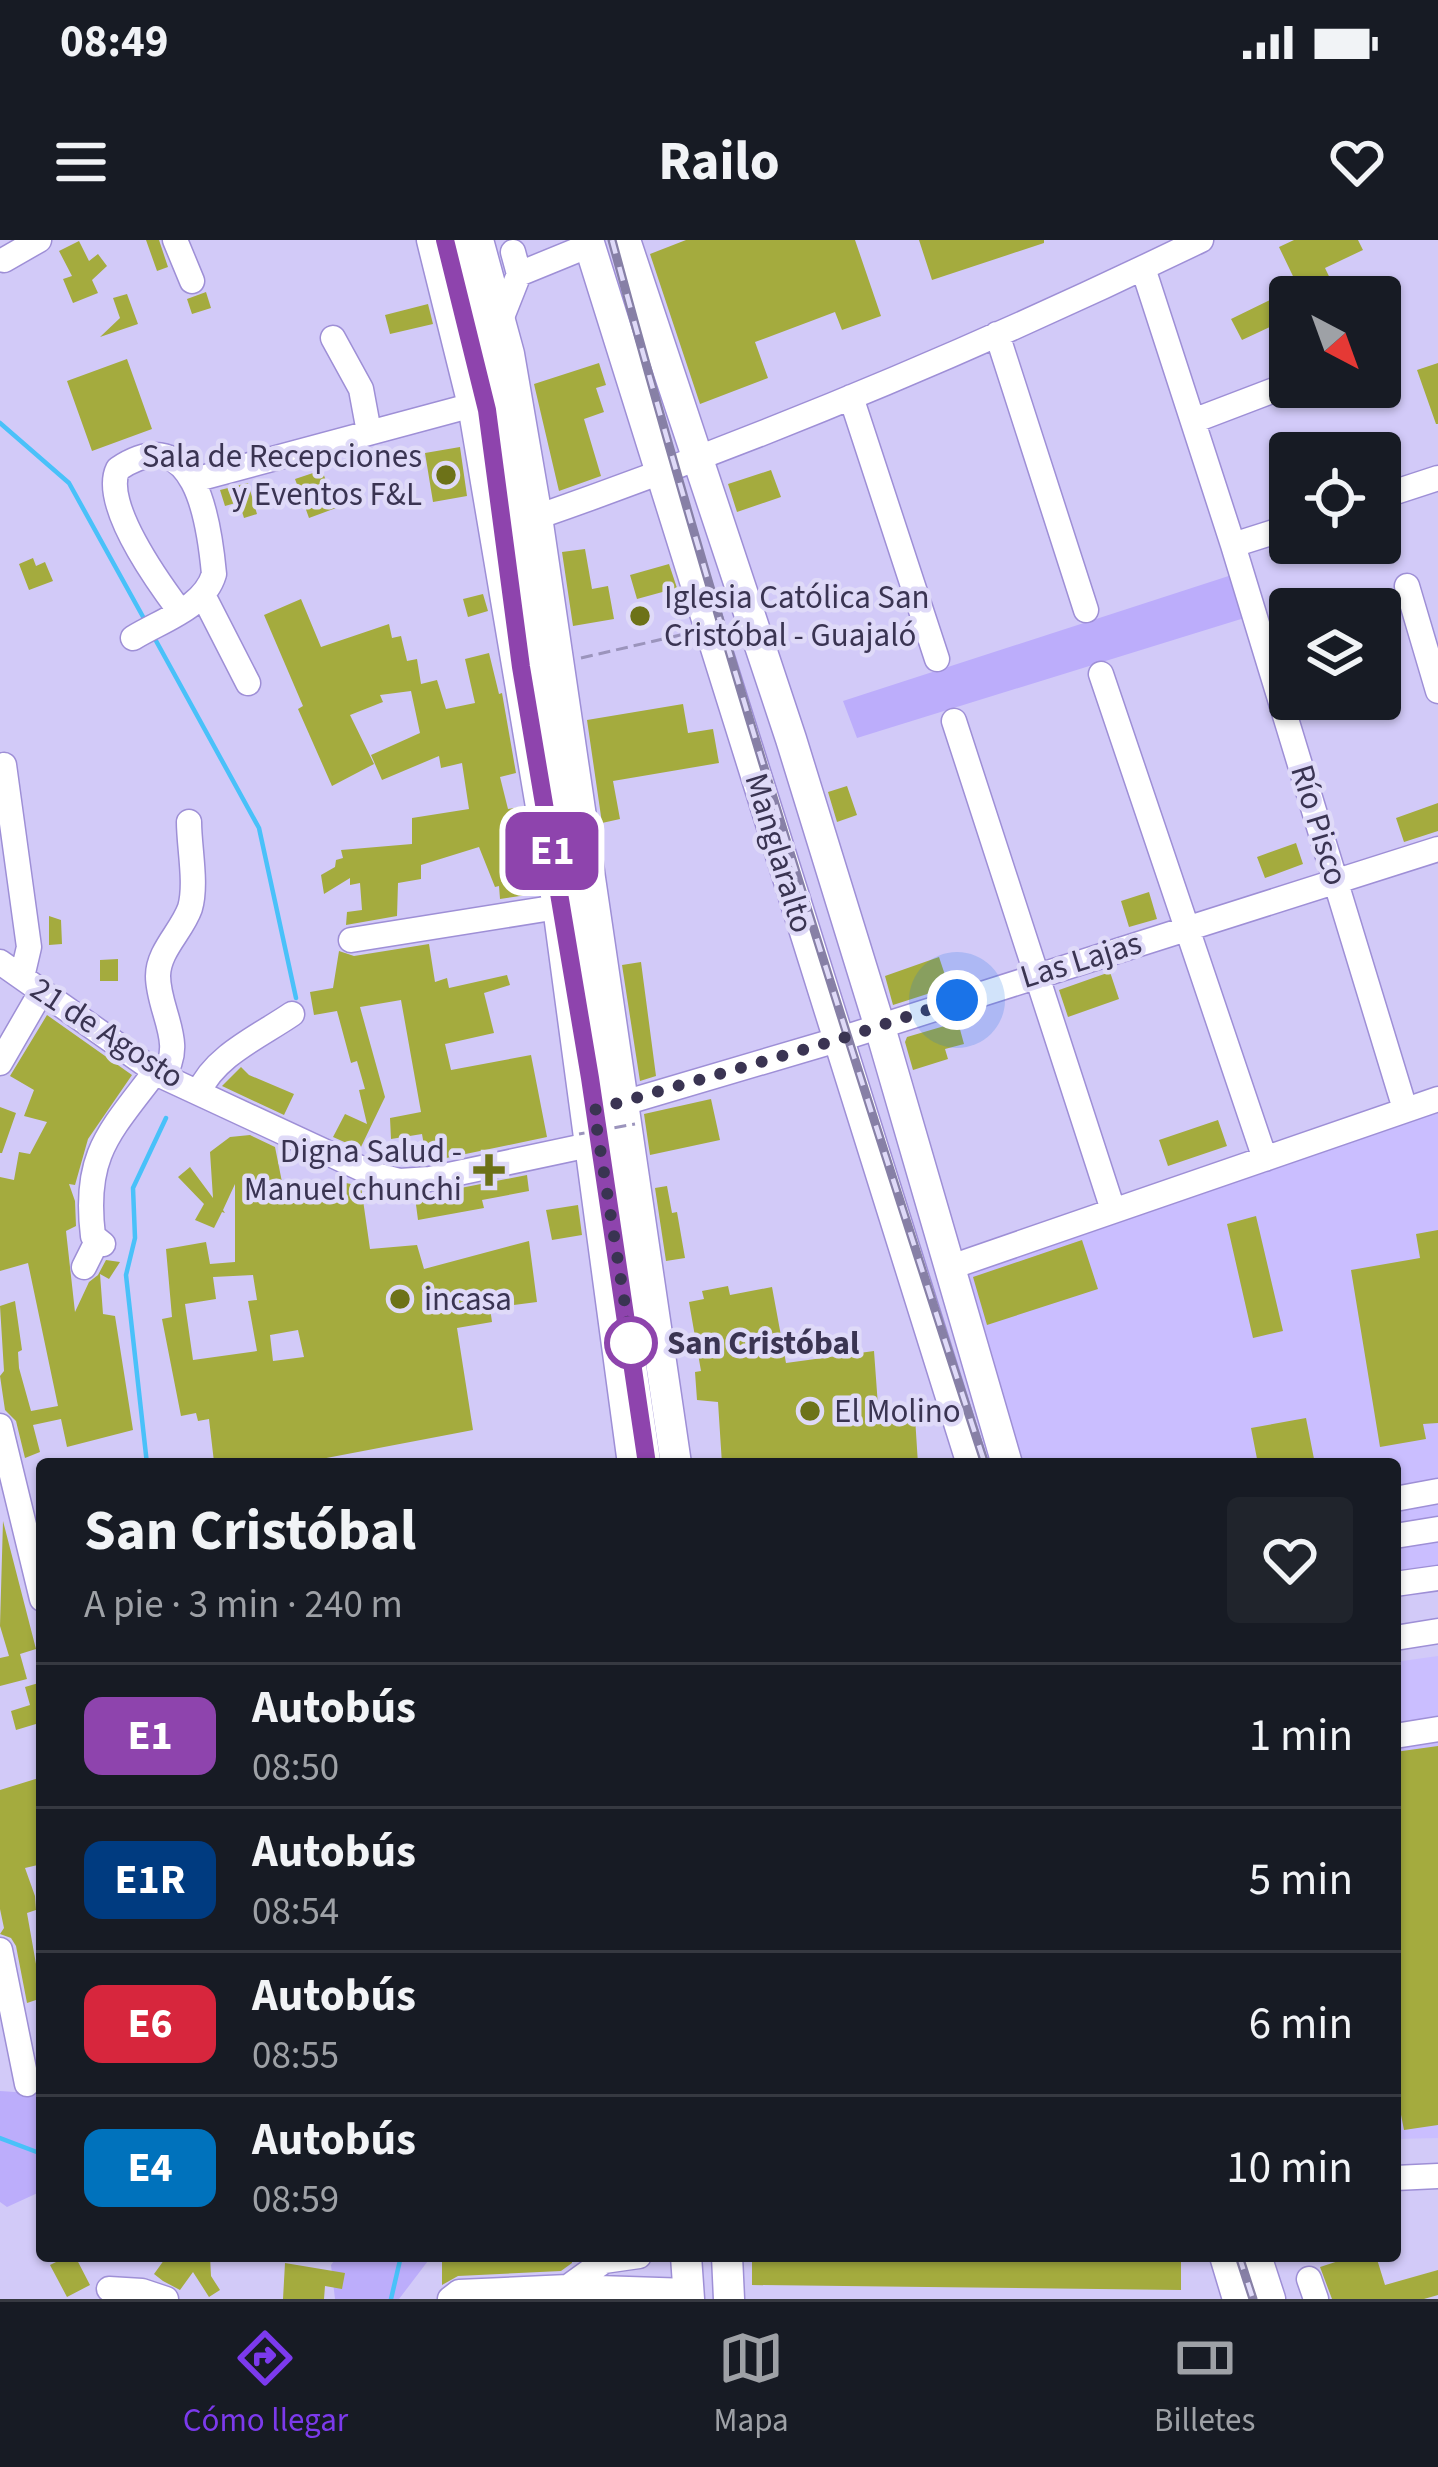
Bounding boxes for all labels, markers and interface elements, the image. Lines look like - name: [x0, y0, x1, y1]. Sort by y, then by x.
- text: 08:49: [60, 10, 169, 74]
- text: Railo: [658, 124, 780, 201]
- icon: menu: [48, 129, 114, 195]
- icon: heart: [1324, 129, 1390, 195]
- north arrow: [1269, 276, 1401, 408]
- map controls: [1269, 276, 1401, 720]
- button: locate: [1269, 432, 1401, 564]
- place label: Sala de Recepciones y Eventos F&L: [142, 433, 422, 518]
- marker: Sala de Recepciones y Eventos F&L: [433, 462, 459, 488]
- place label: Iglesia Católica San Cristóbal - Guajaló: [664, 574, 930, 659]
- button: layers: [1269, 588, 1401, 720]
- marker: Iglesia Católica San Cristóbal - Guajaló: [627, 603, 653, 629]
- street label: Río Pisco: [1278, 759, 1360, 891]
- street label: Manglaralto: [732, 767, 826, 939]
- line badge: E1: [498, 812, 606, 890]
- text: E1: [529, 821, 575, 881]
- street label: Las Lajas: [1015, 919, 1147, 1001]
- street label: 21 de Agosto: [21, 966, 193, 1100]
- your location: [927, 970, 987, 1030]
- place label: Digna Salud - Manuel chunchi: [244, 1128, 462, 1213]
- marker: Digna Salud - Manuel chunchi: [473, 1154, 505, 1186]
- place label: incasa: [424, 1276, 512, 1323]
- marker: incasa: [387, 1286, 413, 1312]
- marker: San Cristóbal: [606, 1318, 656, 1368]
- place label: San Cristóbal: [667, 1320, 860, 1367]
- place label: El Molino: [834, 1388, 961, 1435]
- marker: El Molino: [797, 1398, 823, 1424]
- text: San Cristóbal: [84, 1491, 416, 1572]
- button: heart: [1227, 1497, 1353, 1623]
- text: A pie · 3 min · 240 m: [84, 1577, 403, 1633]
- text: Autobús: [252, 1676, 416, 1740]
- text: 1 min: [1249, 1704, 1353, 1768]
- text: E1: [127, 1706, 173, 1766]
- text: 08:50: [252, 1740, 339, 1796]
- text: Autobús: [252, 1820, 416, 1884]
- text: 5 min: [1249, 1848, 1353, 1912]
- text: E1R: [115, 1850, 185, 1910]
- text: 08:54: [252, 1884, 339, 1940]
- text: Autobús: [252, 1964, 416, 2028]
- text: 6 min: [1249, 1992, 1353, 2056]
- text: E6: [127, 1994, 173, 2054]
- text: 08:55: [252, 2028, 339, 2084]
- text: Autobús: [252, 2108, 416, 2172]
- text: 10 min: [1226, 2136, 1353, 2200]
- text: E4: [127, 2138, 173, 2198]
- text: 08:59: [252, 2172, 339, 2228]
- tab: Cómo llegar: [183, 2325, 348, 2444]
- tab: Mapa: [714, 2325, 789, 2444]
- tab: Billetes: [1154, 2325, 1255, 2444]

